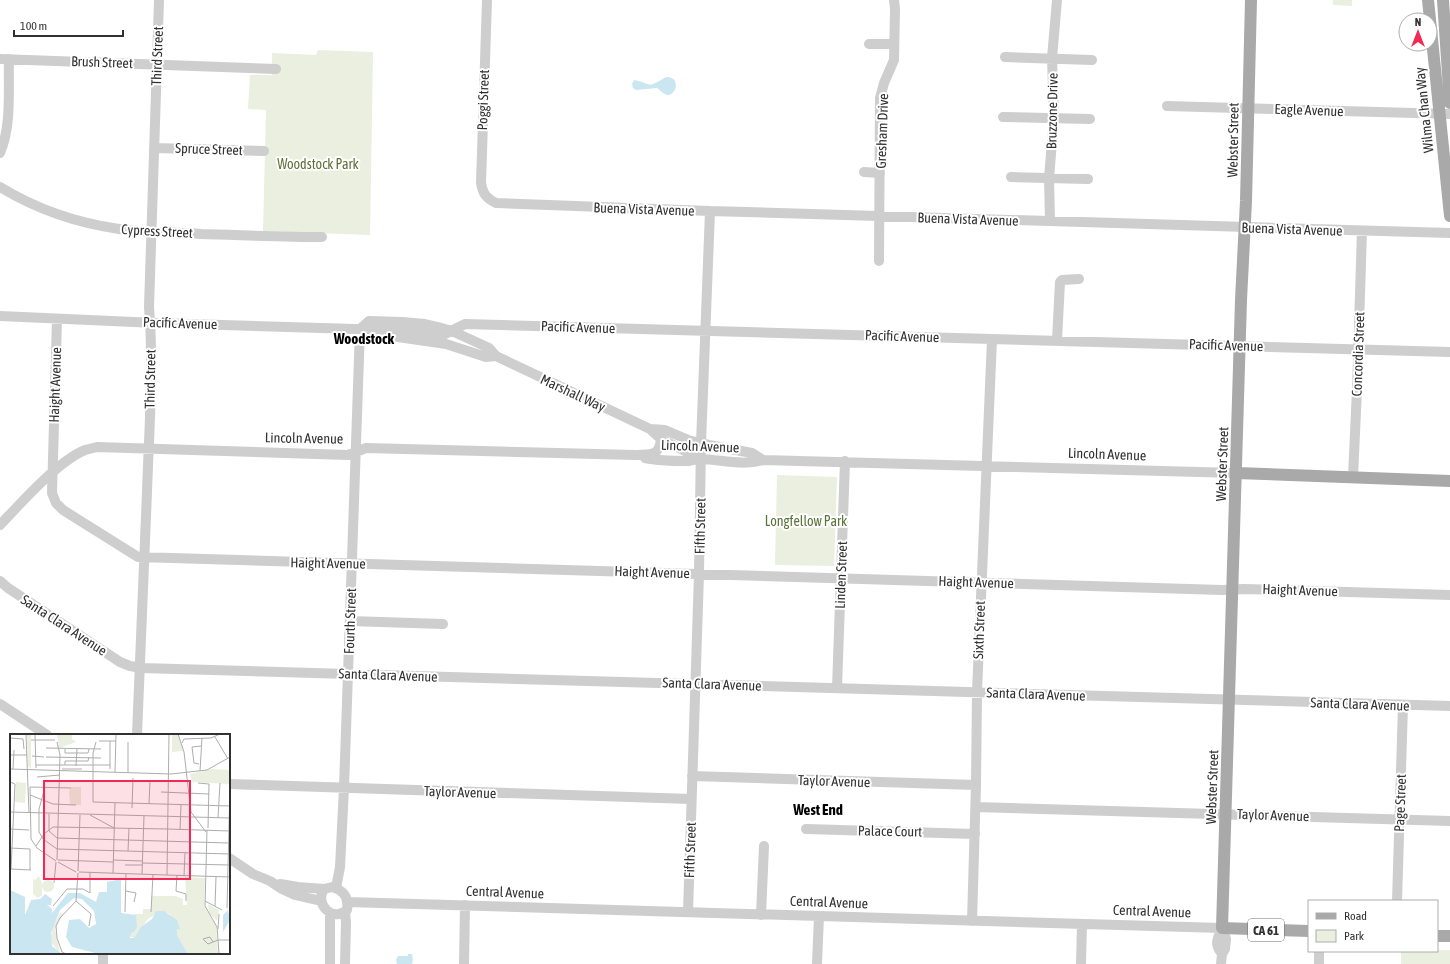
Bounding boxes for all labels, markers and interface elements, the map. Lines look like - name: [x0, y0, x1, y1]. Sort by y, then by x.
- scale bar: [14, 12, 123, 38]
- north arrow: [1398, 12, 1438, 52]
- text: N: [1415, 16, 1421, 28]
- text: 100 m: [20, 19, 47, 33]
- street label: Third Street: [148, 26, 166, 86]
- street label: Brush Street: [71, 53, 133, 71]
- street label: Wilma Chan Way: [1412, 66, 1436, 154]
- street label: Poggi Street: [474, 69, 492, 131]
- street label: Bruzzone Drive: [1043, 73, 1061, 149]
- street label: Gresham Drive: [873, 93, 891, 169]
- street label: Eagle Avenue: [1274, 101, 1344, 119]
- street label: Webster Street: [1224, 103, 1242, 177]
- street label: Spruce Street: [175, 140, 243, 158]
- park label: Woodstock Park: [277, 156, 359, 172]
- street label: Buena Vista Avenue: [593, 199, 695, 219]
- street label: Buena Vista Avenue: [917, 209, 1019, 229]
- street label: Buena Vista Avenue: [1241, 219, 1343, 239]
- street label: Cypress Street: [121, 221, 193, 241]
- street label: Concordia Street: [1349, 311, 1367, 397]
- street label: Pacific Avenue: [143, 314, 217, 332]
- street label: Pacific Avenue: [541, 318, 615, 336]
- street label: Pacific Avenue: [865, 327, 939, 345]
- district label: Woodstock: [333, 330, 395, 347]
- street label: Pacific Avenue: [1189, 336, 1263, 354]
- street label: Haight Avenue: [46, 347, 64, 423]
- street label: Third Street: [141, 349, 159, 409]
- street label: Marshall Way: [538, 371, 608, 415]
- street label: Webster Street: [1213, 426, 1231, 502]
- street label: Lincoln Avenue: [265, 429, 343, 447]
- street label: Lincoln Avenue: [661, 437, 739, 455]
- street label: Lincoln Avenue: [1068, 445, 1146, 463]
- street label: Fifth Street: [692, 498, 708, 554]
- park label: Longfellow Park: [765, 513, 847, 529]
- street label: Linden Street: [832, 541, 850, 609]
- street label: Haight Avenue: [290, 554, 366, 572]
- street label: Haight Avenue: [614, 563, 690, 581]
- street label: Haight Avenue: [938, 573, 1014, 591]
- street label: Haight Avenue: [1262, 581, 1338, 599]
- street label: Fourth Street: [341, 588, 359, 654]
- street label: Santa Clara Avenue: [18, 591, 110, 659]
- street label: Sixth Street: [970, 601, 988, 659]
- street label: Santa Clara Avenue: [338, 665, 438, 685]
- street label: Santa Clara Avenue: [662, 674, 762, 694]
- street label: Santa Clara Avenue: [986, 684, 1086, 704]
- street label: Santa Clara Avenue: [1310, 694, 1410, 714]
- inset map: [10, 734, 230, 954]
- street label: Webster Street: [1203, 749, 1221, 825]
- street label: Taylor Avenue: [798, 772, 870, 790]
- street label: Page Street: [1391, 774, 1409, 832]
- street label: Taylor Avenue: [424, 783, 496, 801]
- district label: West End: [792, 801, 843, 818]
- street label: Taylor Avenue: [1237, 806, 1309, 824]
- street label: Fifth Street: [681, 822, 699, 878]
- street label: Palace Court: [858, 822, 922, 840]
- street label: Central Avenue: [466, 883, 544, 901]
- street label: Central Avenue: [790, 893, 868, 911]
- legend: [1308, 900, 1438, 952]
- street label: Central Avenue: [1113, 902, 1191, 920]
- text: Road: [1344, 909, 1367, 923]
- road number: CA 61: [1248, 919, 1284, 941]
- text: Park: [1344, 929, 1365, 943]

